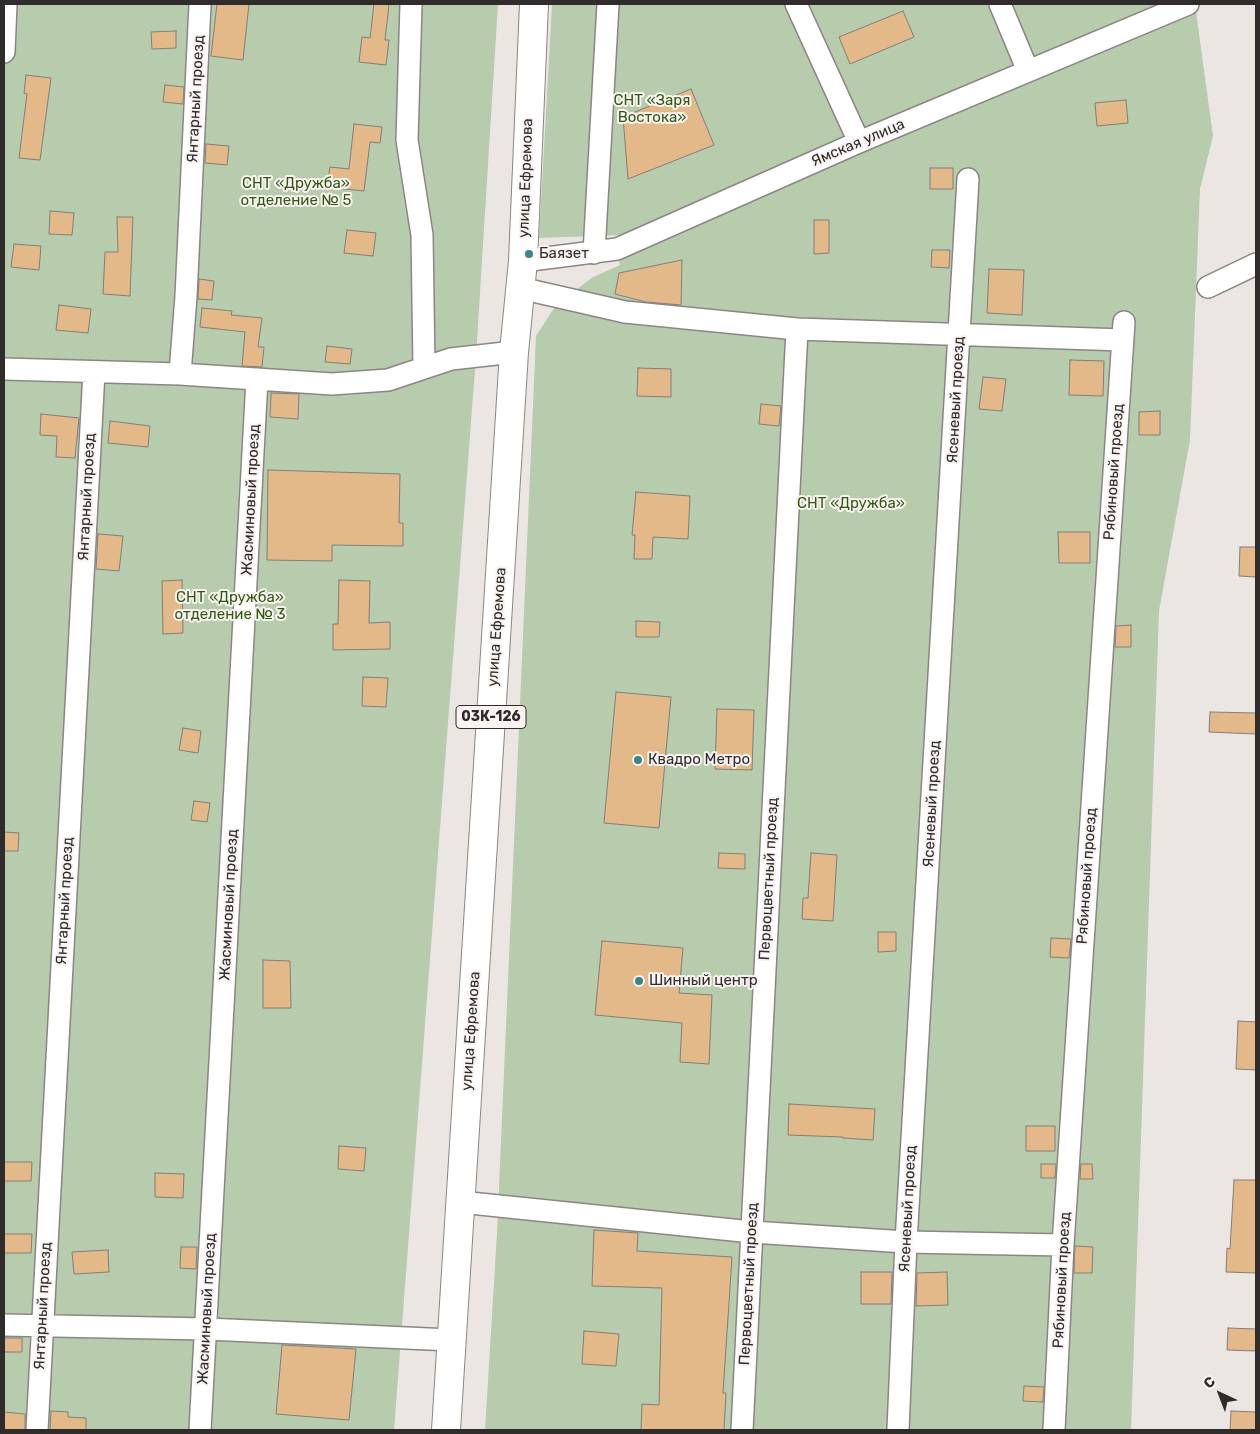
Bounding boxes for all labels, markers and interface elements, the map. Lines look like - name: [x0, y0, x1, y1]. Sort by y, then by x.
- street label: Янтарный проезд: [184, 35, 208, 163]
- park label: СНТ «Заря Востока»: [614, 92, 690, 127]
- street label: Ямская улица: [809, 115, 907, 171]
- street label: улица Ефремова: [515, 118, 537, 238]
- park label: СНТ «Дружба» отделение № 5: [240, 175, 352, 210]
- place label: Баязет: [539, 245, 589, 263]
- marker: Баязет: [523, 248, 535, 260]
- street label: Ясеневый проезд: [944, 336, 968, 464]
- street label: Рябиновый проезд: [1100, 403, 1128, 541]
- street label: Жасминовый проезд: [238, 424, 264, 576]
- street label: Янтарный проезд: [75, 433, 99, 561]
- park label: СНТ «Дружба»: [797, 495, 905, 513]
- street label: улица Ефремова: [484, 567, 510, 687]
- park label: СНТ «Дружба» отделение № 3: [174, 589, 286, 624]
- road number: 03К-126: [456, 706, 526, 729]
- street label: Ясеневый проезд: [920, 740, 944, 868]
- place label: Квадро Метро: [648, 751, 750, 769]
- marker: Квадро Метро: [632, 754, 644, 766]
- street label: Первоцветный проезд: [756, 797, 782, 961]
- street label: Рябиновый проезд: [1073, 807, 1101, 945]
- street label: Жасминовый проезд: [216, 829, 242, 981]
- street label: Янтарный проезд: [53, 837, 77, 965]
- street label: улица Ефремова: [458, 971, 484, 1091]
- place label: Шинный центр: [649, 972, 758, 990]
- marker: Шинный центр: [633, 975, 645, 987]
- street label: Ясеневый проезд: [896, 1145, 920, 1273]
- street label: Первоцветный проезд: [736, 1202, 762, 1366]
- street label: Рябиновый проезд: [1049, 1211, 1075, 1349]
- street label: Жасминовый проезд: [194, 1233, 220, 1385]
- street label: Янтарный проезд: [31, 1242, 55, 1370]
- north arrow: [1195, 1369, 1245, 1419]
- text: С: [1200, 1373, 1219, 1392]

